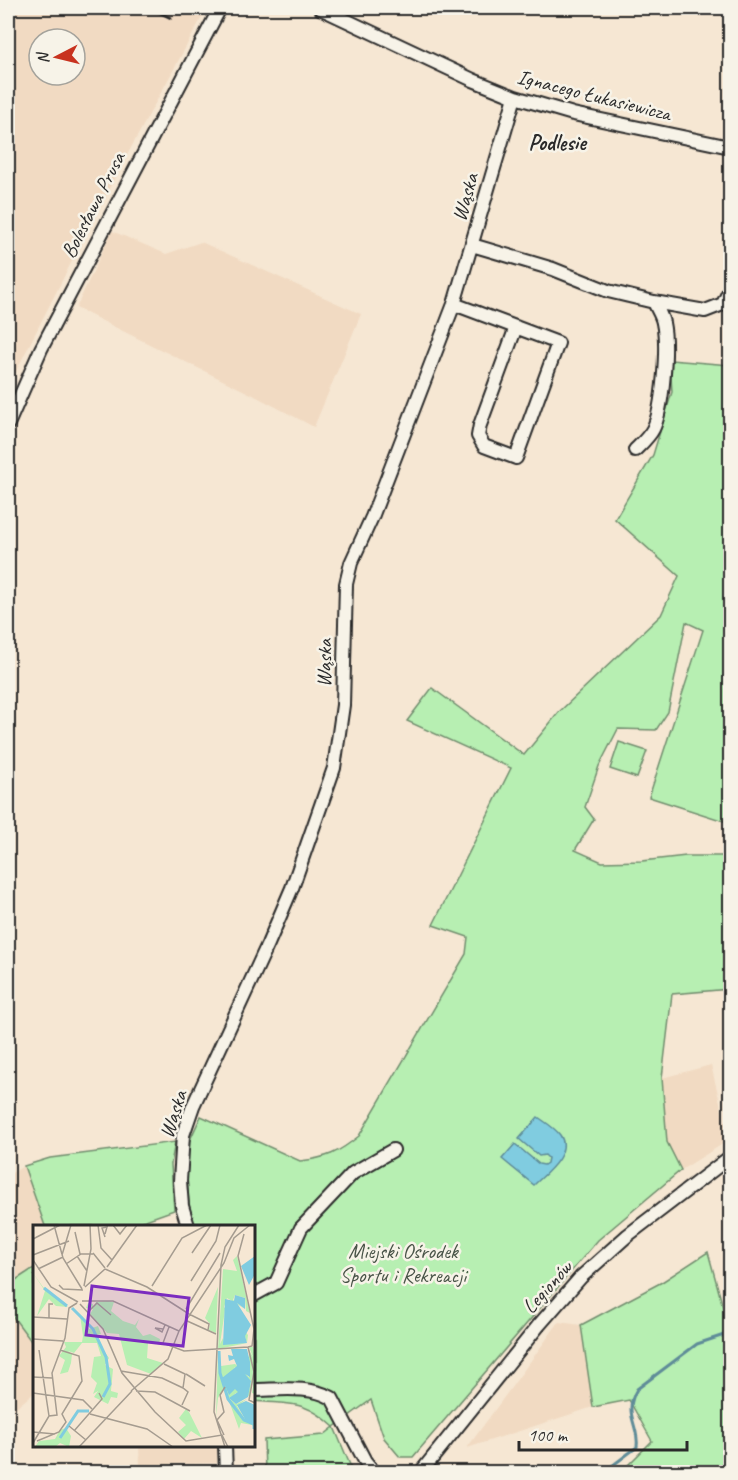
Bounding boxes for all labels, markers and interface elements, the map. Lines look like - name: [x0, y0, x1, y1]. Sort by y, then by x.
- north arrow: [27, 27, 87, 87]
- text: N: [32, 50, 54, 65]
- street label: Ignacego Łukasiewicza: [515, 63, 676, 127]
- district label: Podlesie: [528, 129, 588, 157]
- street label: Bolesława Prusa: [55, 146, 132, 262]
- street label: Wąska: [446, 168, 485, 224]
- street label: Wąska: [311, 637, 337, 687]
- street label: Wąska: [153, 1085, 193, 1141]
- inset map: [33, 1225, 255, 1447]
- park label: Miejski Ośrodek Sportu i Rekreacji: [340, 1238, 469, 1288]
- street label: Legionów: [516, 1254, 579, 1319]
- scale bar: [519, 1414, 687, 1452]
- text: 100 m: [528, 1424, 569, 1446]

